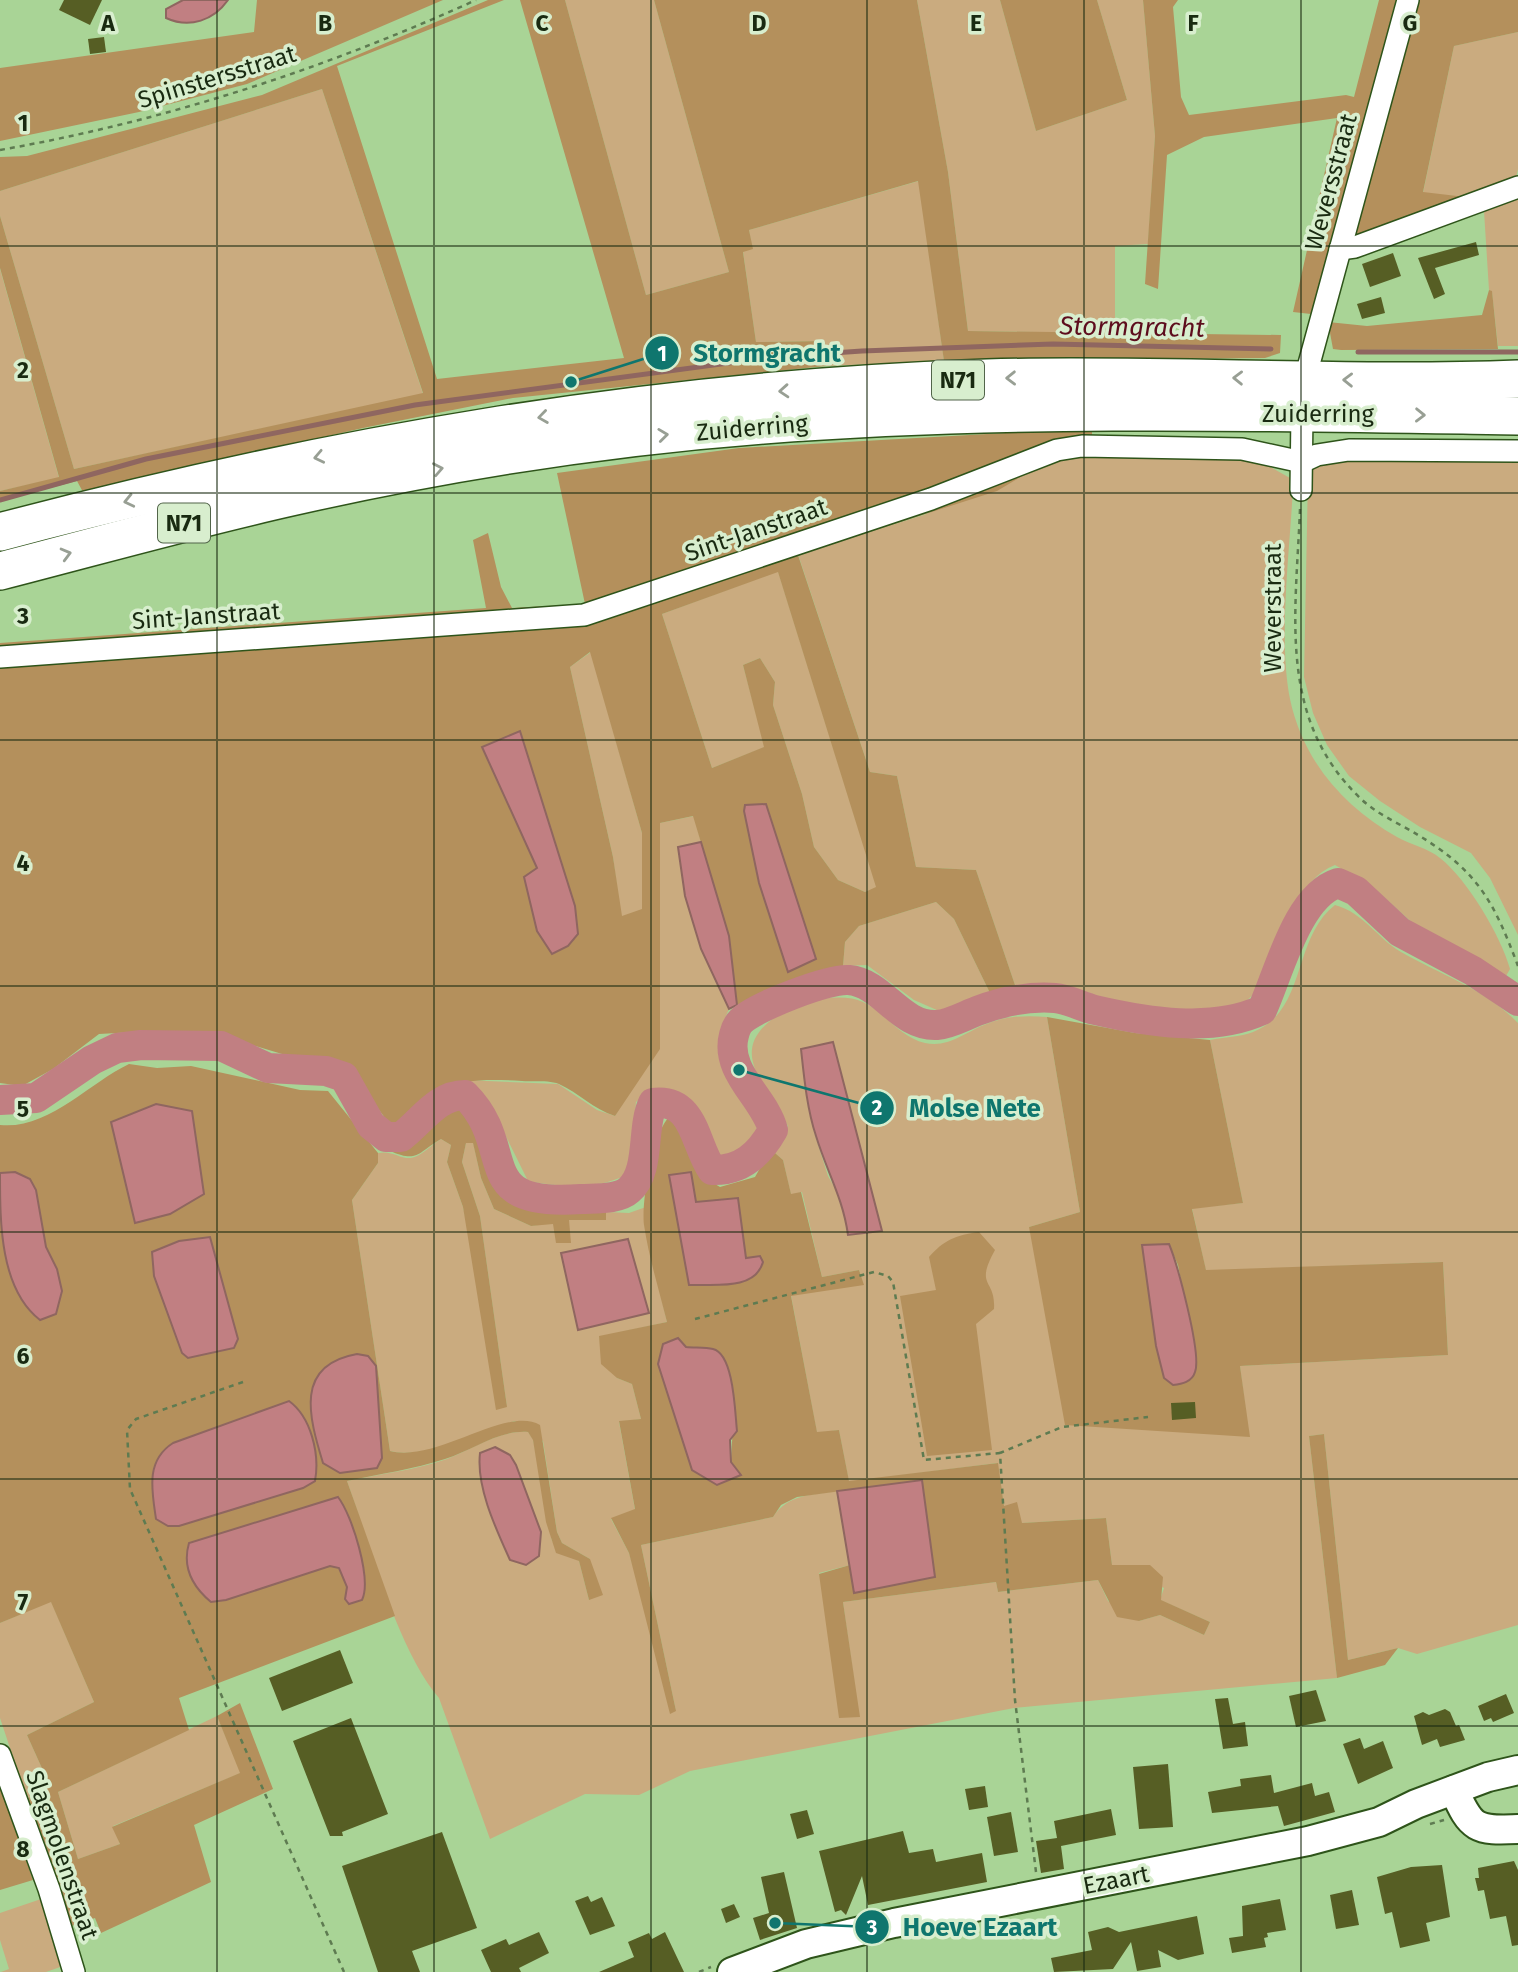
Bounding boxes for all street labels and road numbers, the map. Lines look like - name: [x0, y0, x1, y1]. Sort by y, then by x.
- street label: Spinstersstraat: [135, 40, 300, 114]
- street label: Weversstraat: [1299, 110, 1363, 253]
- road number: N71: [932, 360, 984, 400]
- street label: Zuiderring: [1262, 400, 1375, 428]
- street label: Zuiderring: [695, 409, 810, 447]
- street label: Sint-Janstraat: [681, 492, 831, 567]
- road number: N71: [158, 503, 210, 542]
- street label: Weverstraat: [1259, 543, 1287, 673]
- street label: Sint-Janstraat: [131, 597, 281, 635]
- street label: Slagmolenstraat: [20, 1767, 104, 1943]
- street label: Ezaart: [1080, 1860, 1152, 1900]

